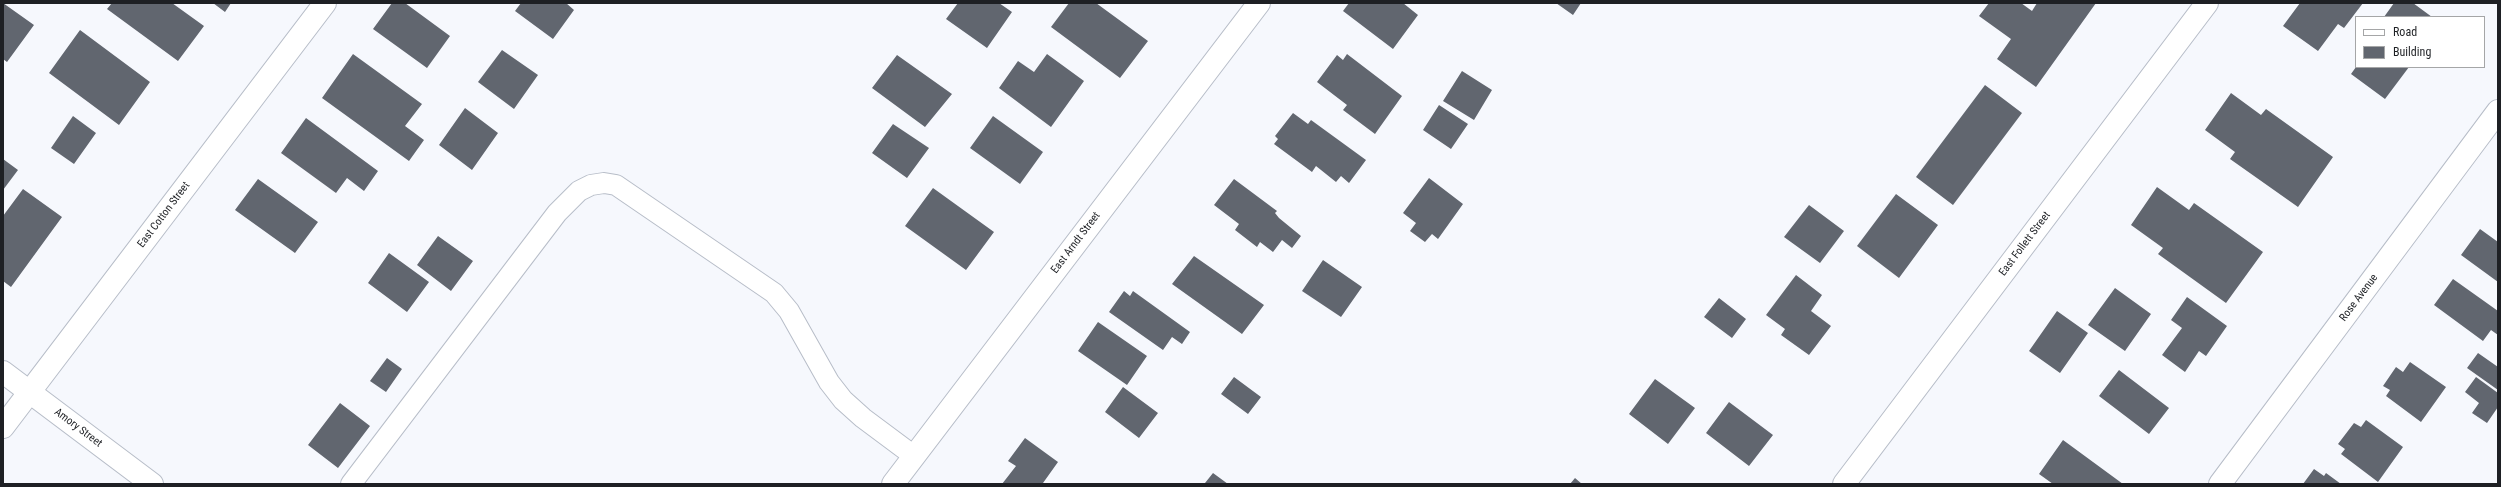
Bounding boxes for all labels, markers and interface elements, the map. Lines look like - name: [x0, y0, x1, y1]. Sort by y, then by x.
- legend: [2355, 16, 2485, 68]
- text: Road: [2393, 25, 2417, 39]
- text: Building: [2393, 45, 2431, 59]
- street label: East Cotton Street: [135, 180, 193, 250]
- street label: East Follett Street: [1996, 209, 2054, 279]
- street label: East Arndt Street: [1049, 210, 1103, 276]
- street label: Rose Avenue: [2337, 272, 2381, 324]
- street label: Amory Street: [51, 406, 105, 450]

